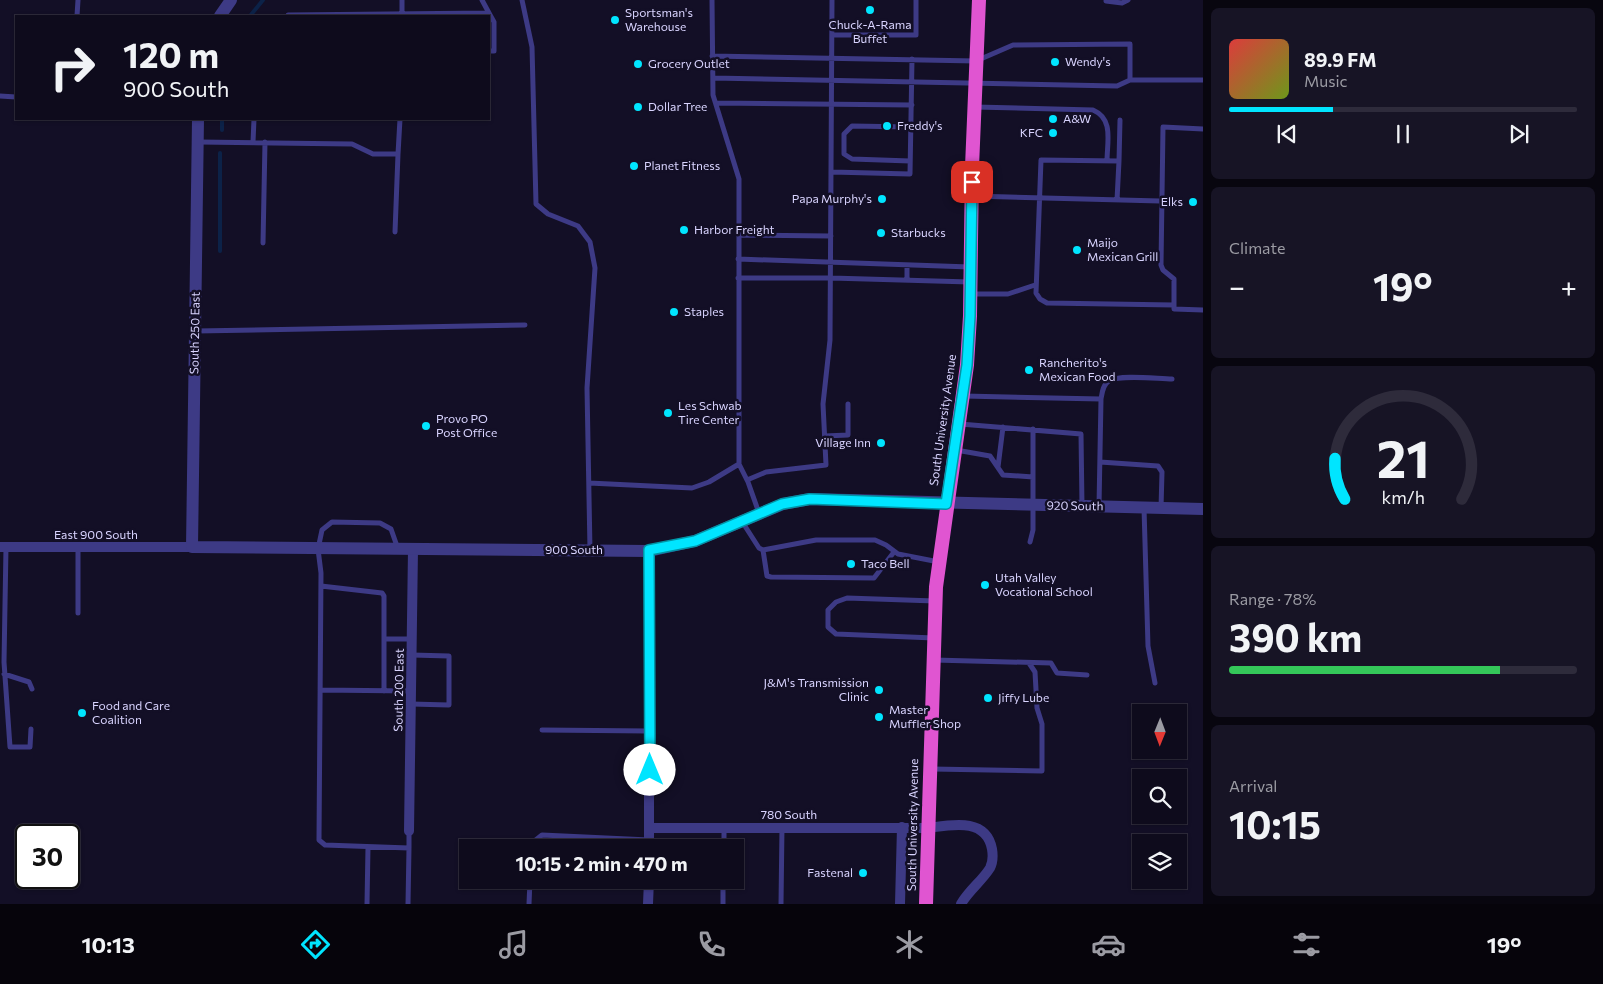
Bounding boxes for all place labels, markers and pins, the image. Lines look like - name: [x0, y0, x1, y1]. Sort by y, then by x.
- marker: Chuck-A-Rama Buffet: [864, 4, 876, 16]
- place label: Sportsman's Warehouse: [625, 5, 693, 33]
- marker: Sportsman's Warehouse: [609, 14, 621, 26]
- place label: Chuck-A-Rama Buffet: [829, 17, 911, 45]
- place label: Wendy's: [1065, 54, 1111, 68]
- place label: Grocery Outlet: [648, 56, 730, 70]
- marker: Wendy's: [1049, 56, 1061, 68]
- marker: Grocery Outlet: [632, 58, 644, 70]
- place label: Dollar Tree: [648, 99, 707, 113]
- marker: Dollar Tree: [632, 101, 644, 113]
- place label: A&W: [1063, 111, 1091, 125]
- marker: A&W: [1047, 113, 1059, 125]
- place label: Freddy's: [897, 118, 943, 132]
- marker: Freddy's: [881, 120, 893, 132]
- place label: KFC: [1020, 125, 1043, 139]
- marker: KFC: [1047, 127, 1059, 139]
- place label: Planet Fitness: [644, 158, 720, 172]
- marker: Planet Fitness: [628, 160, 640, 172]
- pin: [951, 161, 993, 203]
- place label: Papa Murphy's: [792, 191, 872, 205]
- marker: Papa Murphy's: [876, 193, 888, 205]
- place label: Elks: [1161, 194, 1183, 208]
- marker: Elks: [1187, 196, 1199, 208]
- place label: Harbor Freight: [694, 222, 775, 236]
- marker: Harbor Freight: [678, 224, 690, 236]
- place label: Starbucks: [891, 225, 946, 239]
- marker: Starbucks: [875, 227, 887, 239]
- place label: Maijo Mexican Grill: [1087, 235, 1158, 263]
- marker: Maijo Mexican Grill: [1071, 244, 1083, 256]
- place label: Staples: [684, 304, 724, 318]
- marker: Staples: [668, 306, 680, 318]
- place label: Rancherito's Mexican Food: [1039, 355, 1116, 383]
- marker: Rancherito's Mexican Food: [1023, 364, 1035, 376]
- place label: Les Schwab Tire Center: [678, 398, 742, 426]
- marker: Les Schwab Tire Center: [662, 407, 674, 419]
- place label: Provo PO Post Office: [436, 411, 497, 439]
- marker: Provo PO Post Office: [420, 420, 432, 432]
- place label: Village Inn: [815, 435, 871, 449]
- marker: Village Inn: [875, 437, 887, 449]
- place label: Taco Bell: [861, 556, 910, 570]
- marker: Taco Bell: [845, 558, 857, 570]
- place label: Utah Valley Vocational School: [995, 570, 1093, 598]
- marker: Utah Valley Vocational School: [979, 579, 991, 591]
- place label: J&M's Transmission Clinic: [763, 675, 869, 703]
- marker: J&M's Transmission Clinic: [873, 684, 885, 696]
- place label: Jiffy Lube: [998, 690, 1049, 705]
- marker: Jiffy Lube: [982, 692, 994, 704]
- place label: Food and Care Coalition: [92, 698, 170, 726]
- place label: Master Muffler Shop: [889, 702, 961, 730]
- marker: Food and Care Coalition: [76, 707, 88, 719]
- marker: Master Muffler Shop: [873, 711, 885, 723]
- place label: Fastenal: [807, 865, 853, 879]
- marker: Fastenal: [857, 867, 869, 879]

